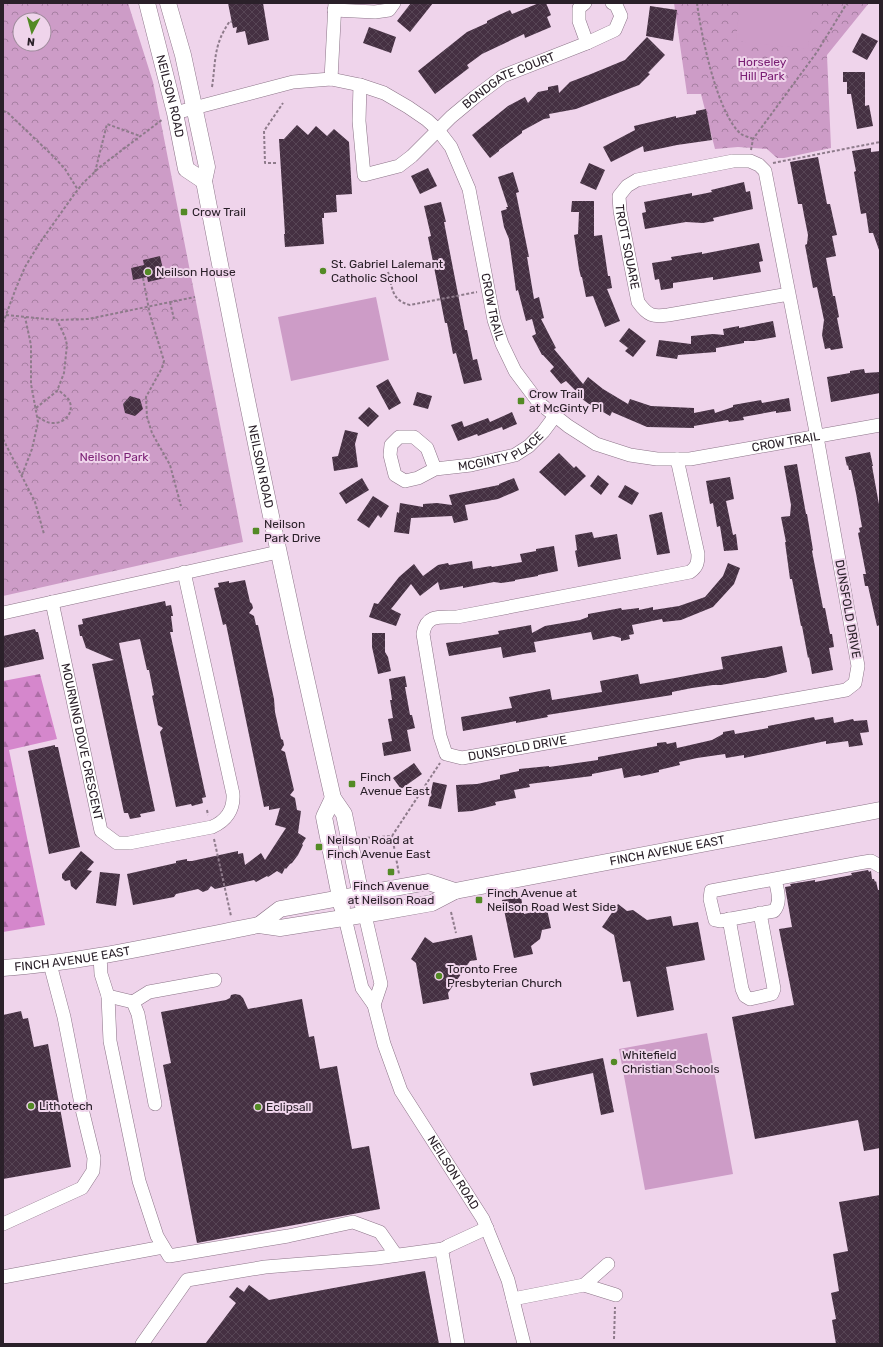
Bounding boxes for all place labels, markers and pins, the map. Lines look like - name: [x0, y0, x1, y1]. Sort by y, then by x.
- place label: Crow Trail: [192, 205, 246, 219]
- marker: Crow Trail: [179, 207, 189, 217]
- place label: St. Gabriel Lalemant Catholic School: [331, 257, 444, 285]
- place label: Neilson House: [156, 265, 236, 279]
- marker: St. Gabriel Lalemant Catholic School: [318, 266, 328, 276]
- marker: Neilson House: [143, 267, 153, 277]
- place label: Crow Trail at McGinty Pl: [529, 387, 602, 415]
- marker: Crow Trail at McGinty Pl: [516, 396, 526, 406]
- place label: Neilson Park Drive: [264, 517, 321, 545]
- marker: Neilson Park Drive: [251, 526, 261, 536]
- place label: Finch Avenue East: [360, 770, 430, 798]
- marker: Finch Avenue East: [347, 779, 357, 789]
- place label: Neilson Road at Finch Avenue East: [327, 833, 431, 861]
- marker: Neilson Road at Finch Avenue East: [314, 842, 324, 852]
- marker: Finch Avenue at Neilson Road: [386, 867, 396, 877]
- place label: Finch Avenue at Neilson Road: [348, 879, 434, 907]
- place label: Finch Avenue at Neilson Road West Side: [487, 886, 617, 914]
- marker: Finch Avenue at Neilson Road West Side: [474, 895, 484, 905]
- place label: Toronto Free Presbyterian Church: [447, 962, 562, 990]
- marker: Toronto Free Presbyterian Church: [434, 971, 444, 981]
- place label: Whitefield Christian Schools: [622, 1048, 720, 1076]
- marker: Whitefield Christian Schools: [609, 1057, 619, 1067]
- place label: Lithotech: [39, 1099, 93, 1113]
- place label: Eclipsall: [266, 1100, 311, 1114]
- marker: Lithotech: [26, 1101, 36, 1111]
- marker: Eclipsall: [253, 1102, 263, 1112]

